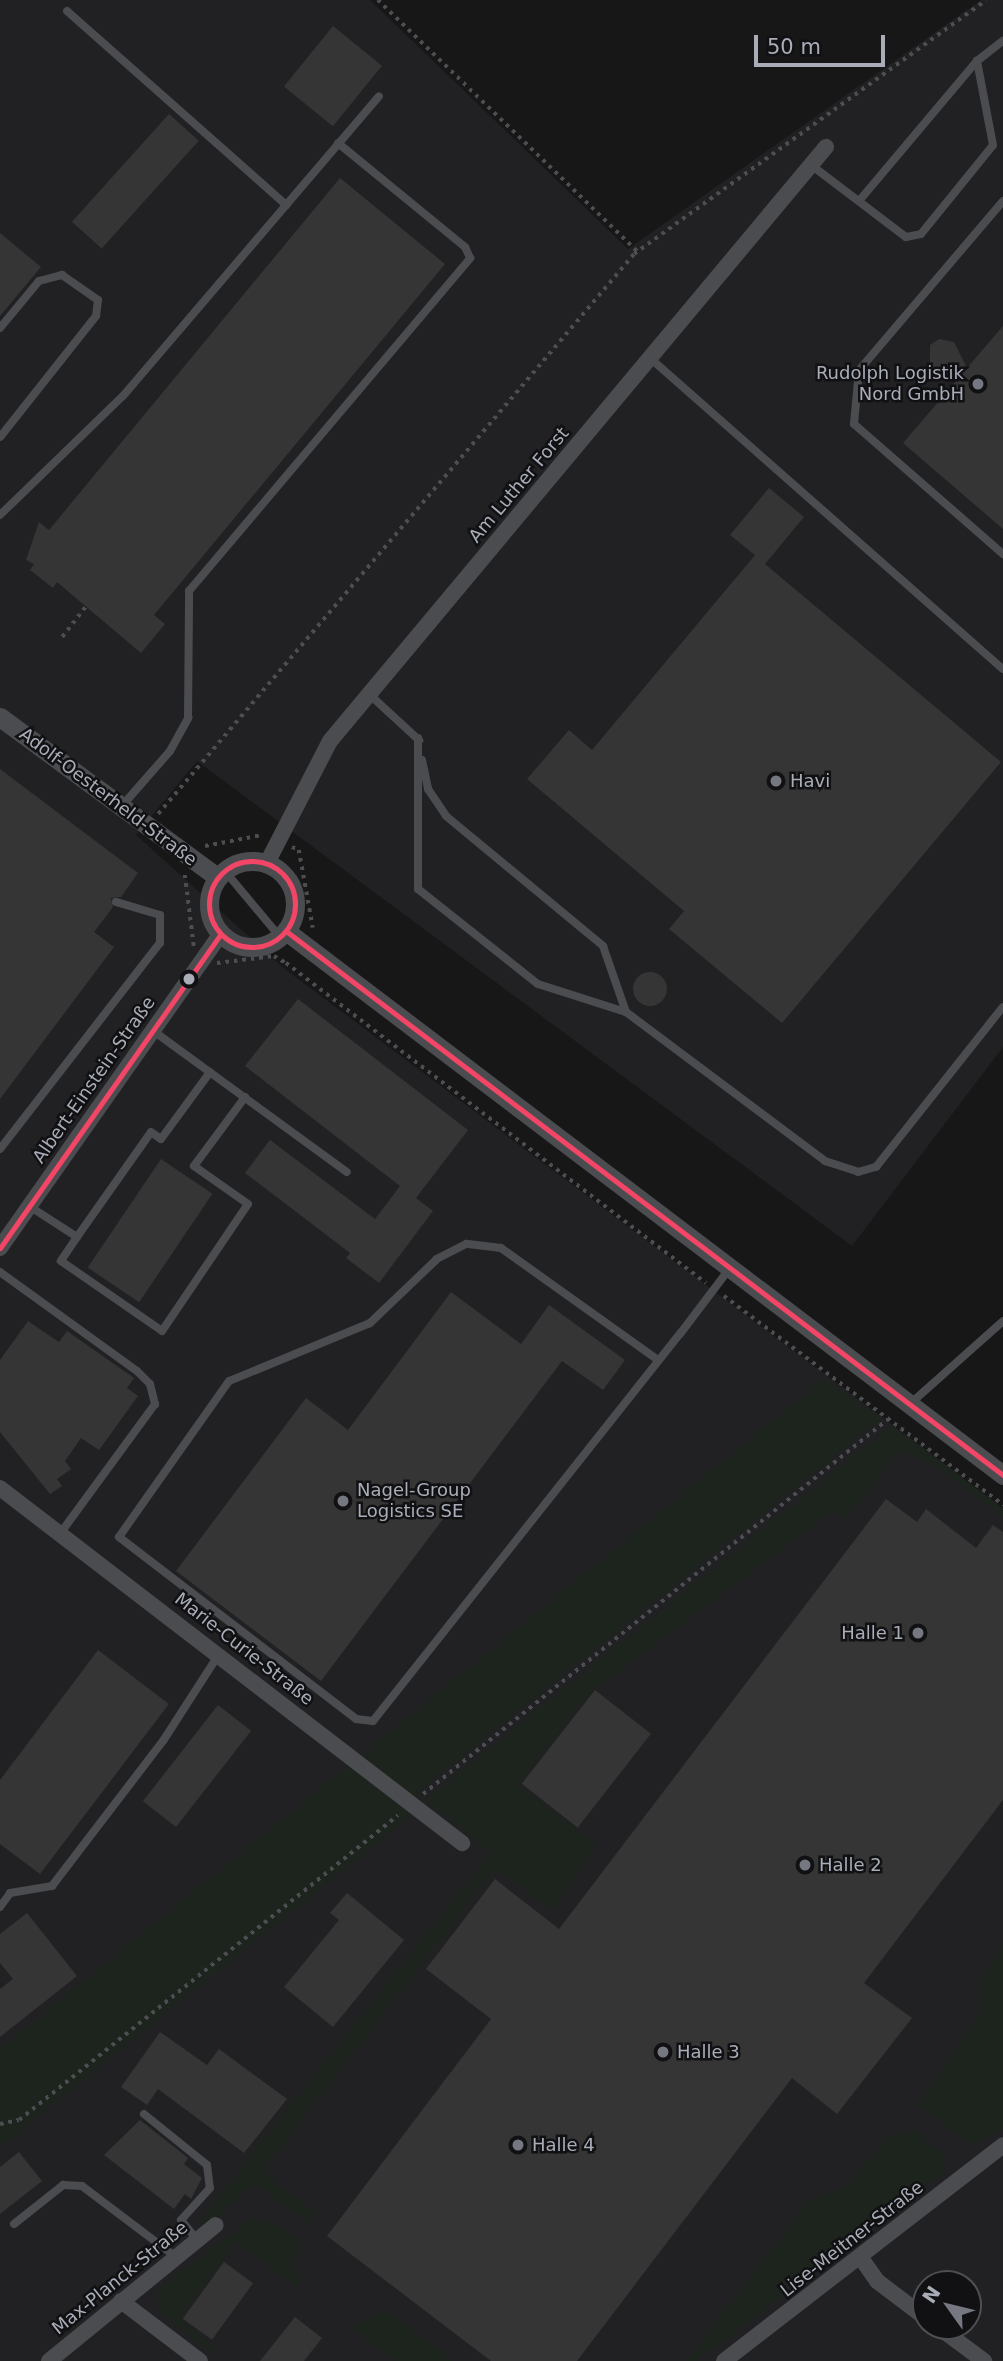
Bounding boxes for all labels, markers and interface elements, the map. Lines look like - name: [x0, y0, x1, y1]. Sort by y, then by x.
- scale bar: [758, 21, 889, 65]
- text: 50 m: [767, 35, 821, 59]
- place label: Rudolph Logistik Nord GmbH: [816, 363, 964, 406]
- marker: Rudolph Logistik Nord GmbH: [970, 376, 986, 392]
- street label: Am Luther Forst: [464, 423, 574, 547]
- street label: Adolf-Oesterheld-Straße: [15, 723, 201, 871]
- place label: Havi: [790, 770, 830, 792]
- marker: Havi: [768, 773, 784, 789]
- unlabelled marker: [182, 972, 196, 986]
- street label: Albert-Einstein-Straße: [28, 993, 160, 1167]
- place label: Nagel-Group Logistics SE: [357, 1480, 471, 1522]
- marker: Nagel-Group Logistics SE: [335, 1493, 351, 1509]
- street label: Marie-Curie-Straße: [170, 1588, 318, 1710]
- place label: Halle 1: [841, 1622, 904, 1644]
- marker: Halle 1: [910, 1625, 926, 1641]
- place label: Halle 2: [819, 1854, 882, 1876]
- marker: Halle 2: [797, 1857, 813, 1873]
- place label: Halle 3: [677, 2041, 740, 2063]
- marker: Halle 3: [655, 2044, 671, 2060]
- place label: Halle 4: [532, 2134, 595, 2156]
- marker: Halle 4: [510, 2137, 526, 2153]
- street label: Lise-Meitner-Straße: [776, 2177, 928, 2301]
- street label: Max-Planck-Straße: [48, 2217, 192, 2339]
- north arrow: [912, 2270, 982, 2340]
- text: N: [918, 2282, 945, 2307]

